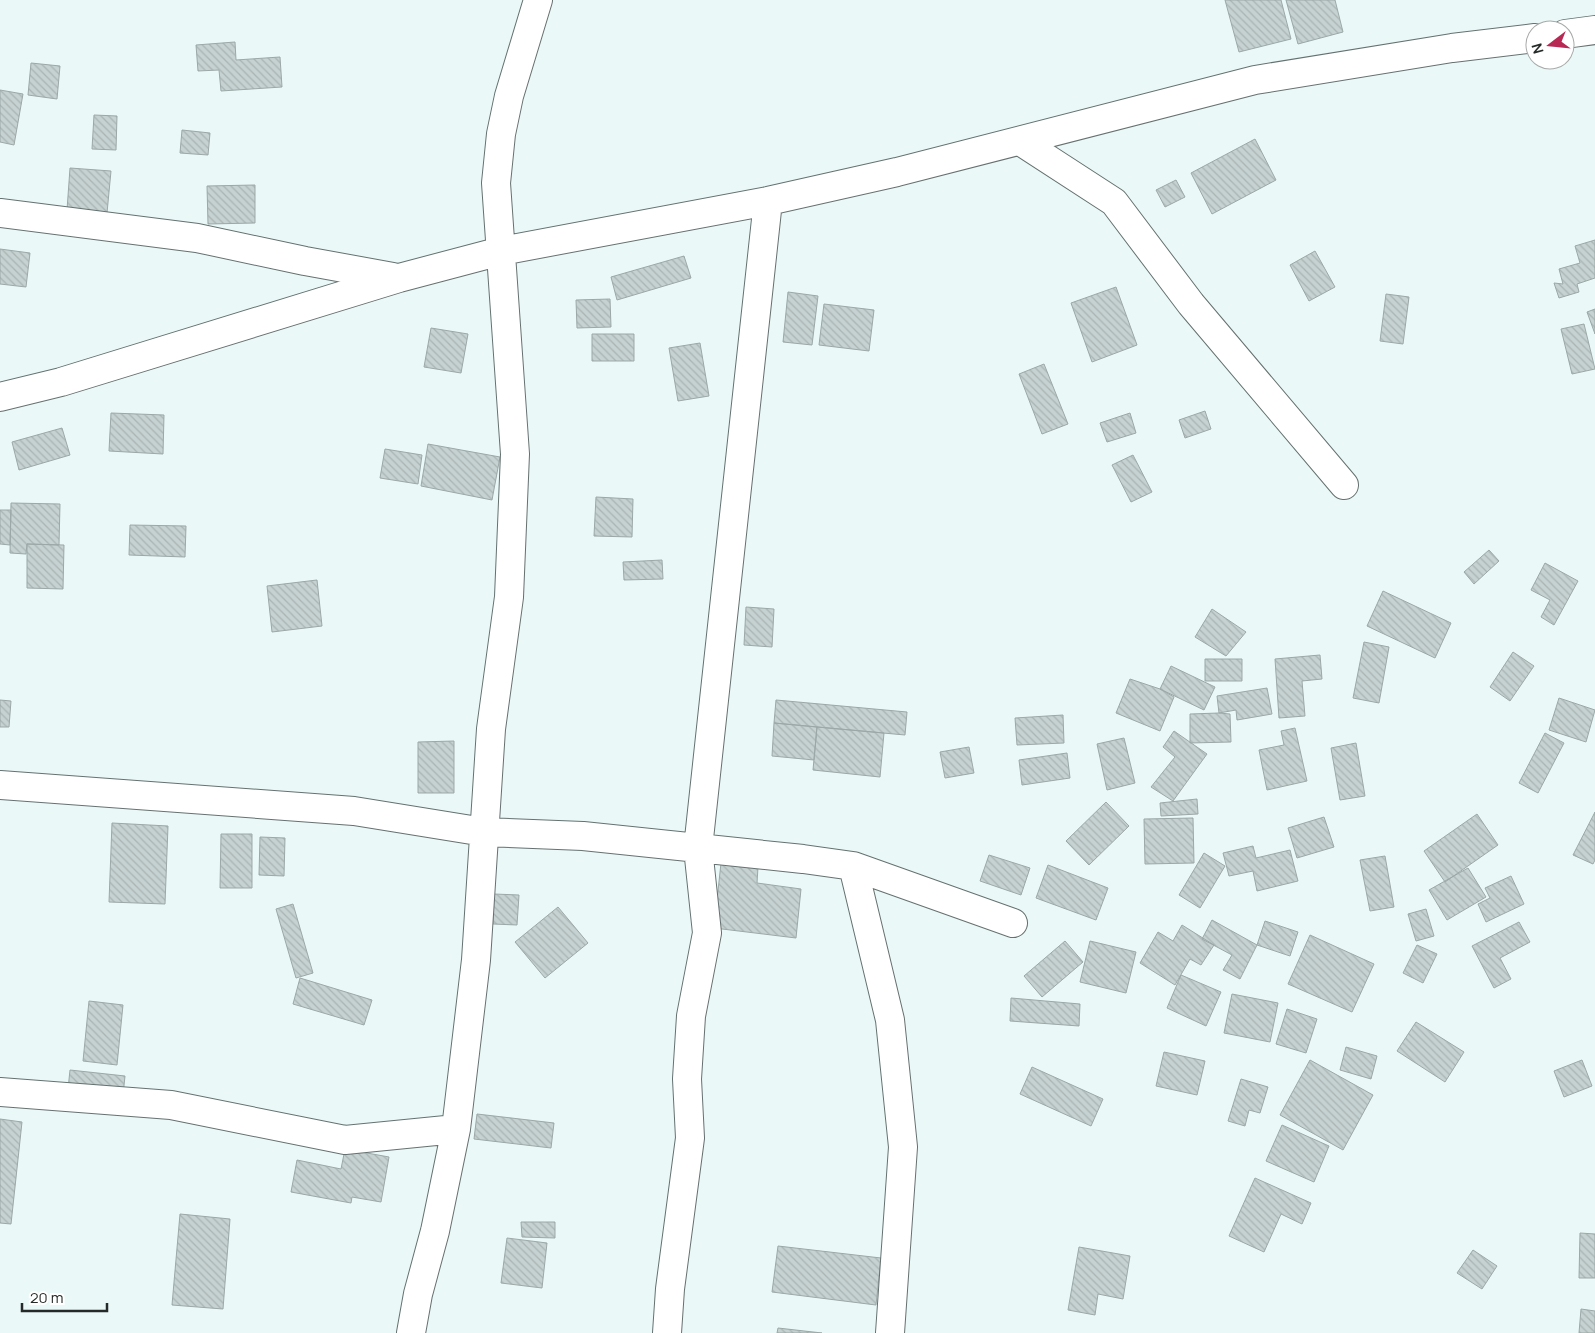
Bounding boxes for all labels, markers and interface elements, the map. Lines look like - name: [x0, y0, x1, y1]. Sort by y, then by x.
- north arrow: [1525, 20, 1575, 70]
- text: N: [1527, 41, 1548, 56]
- scale bar: [22, 1280, 108, 1312]
- text: 20 m: [30, 1287, 63, 1308]

